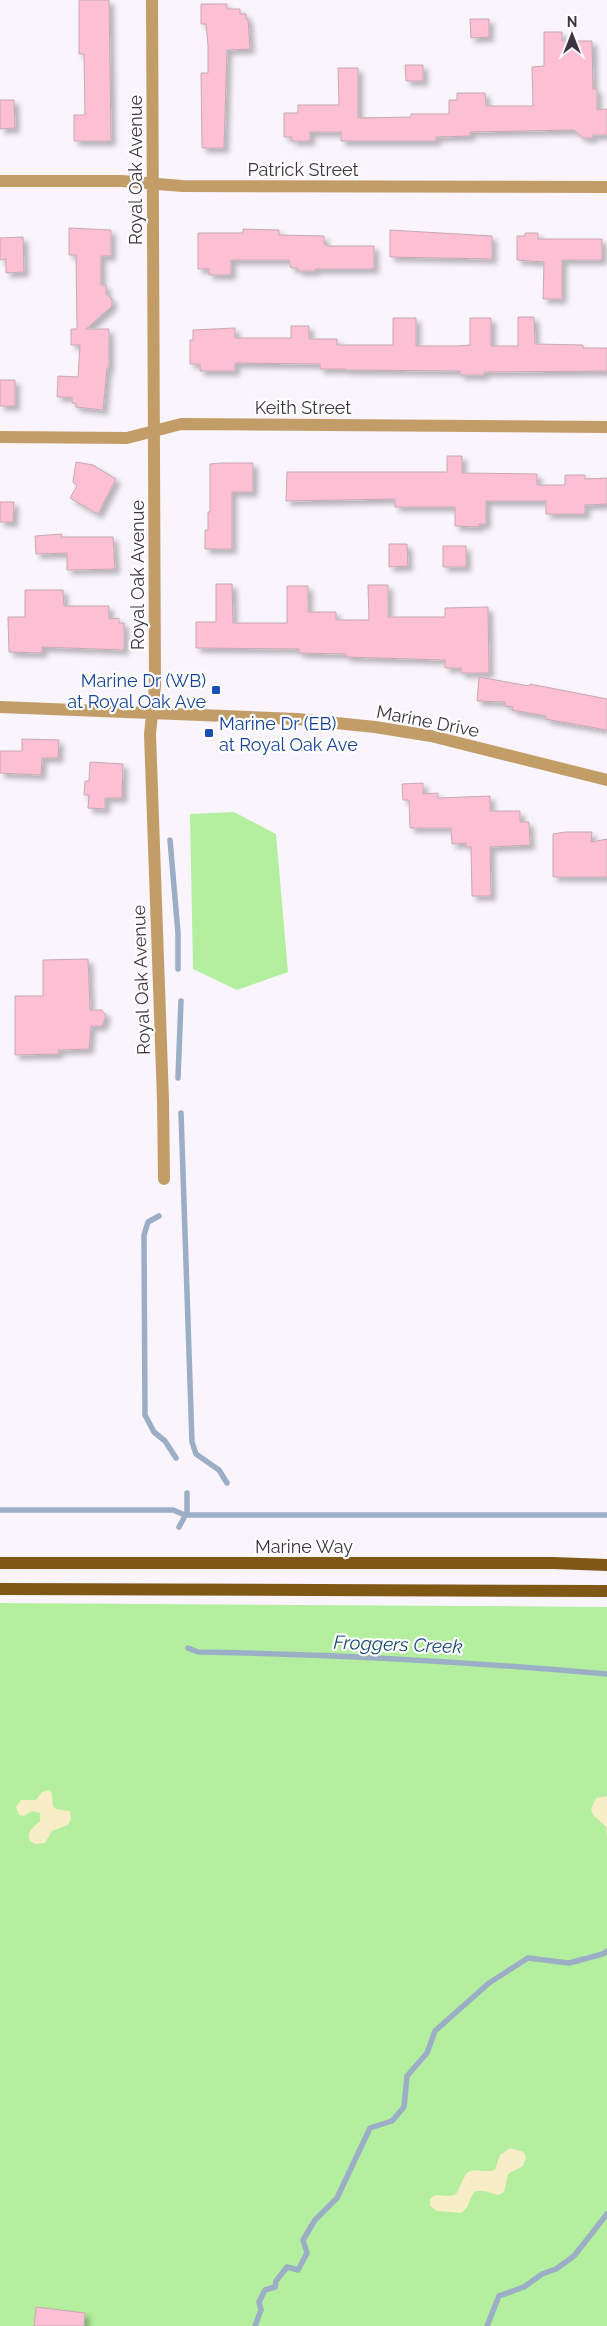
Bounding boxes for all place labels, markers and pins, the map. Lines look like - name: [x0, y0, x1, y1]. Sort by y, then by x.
- place label: Marine Dr (WB) at Royal Oak Ave: [67, 670, 206, 712]
- marker: Marine Dr (WB) at Royal Oak Ave: [210, 684, 222, 696]
- place label: Marine Dr (EB) at Royal Oak Ave: [219, 713, 358, 755]
- marker: Marine Dr (EB) at Royal Oak Ave: [203, 727, 215, 739]

